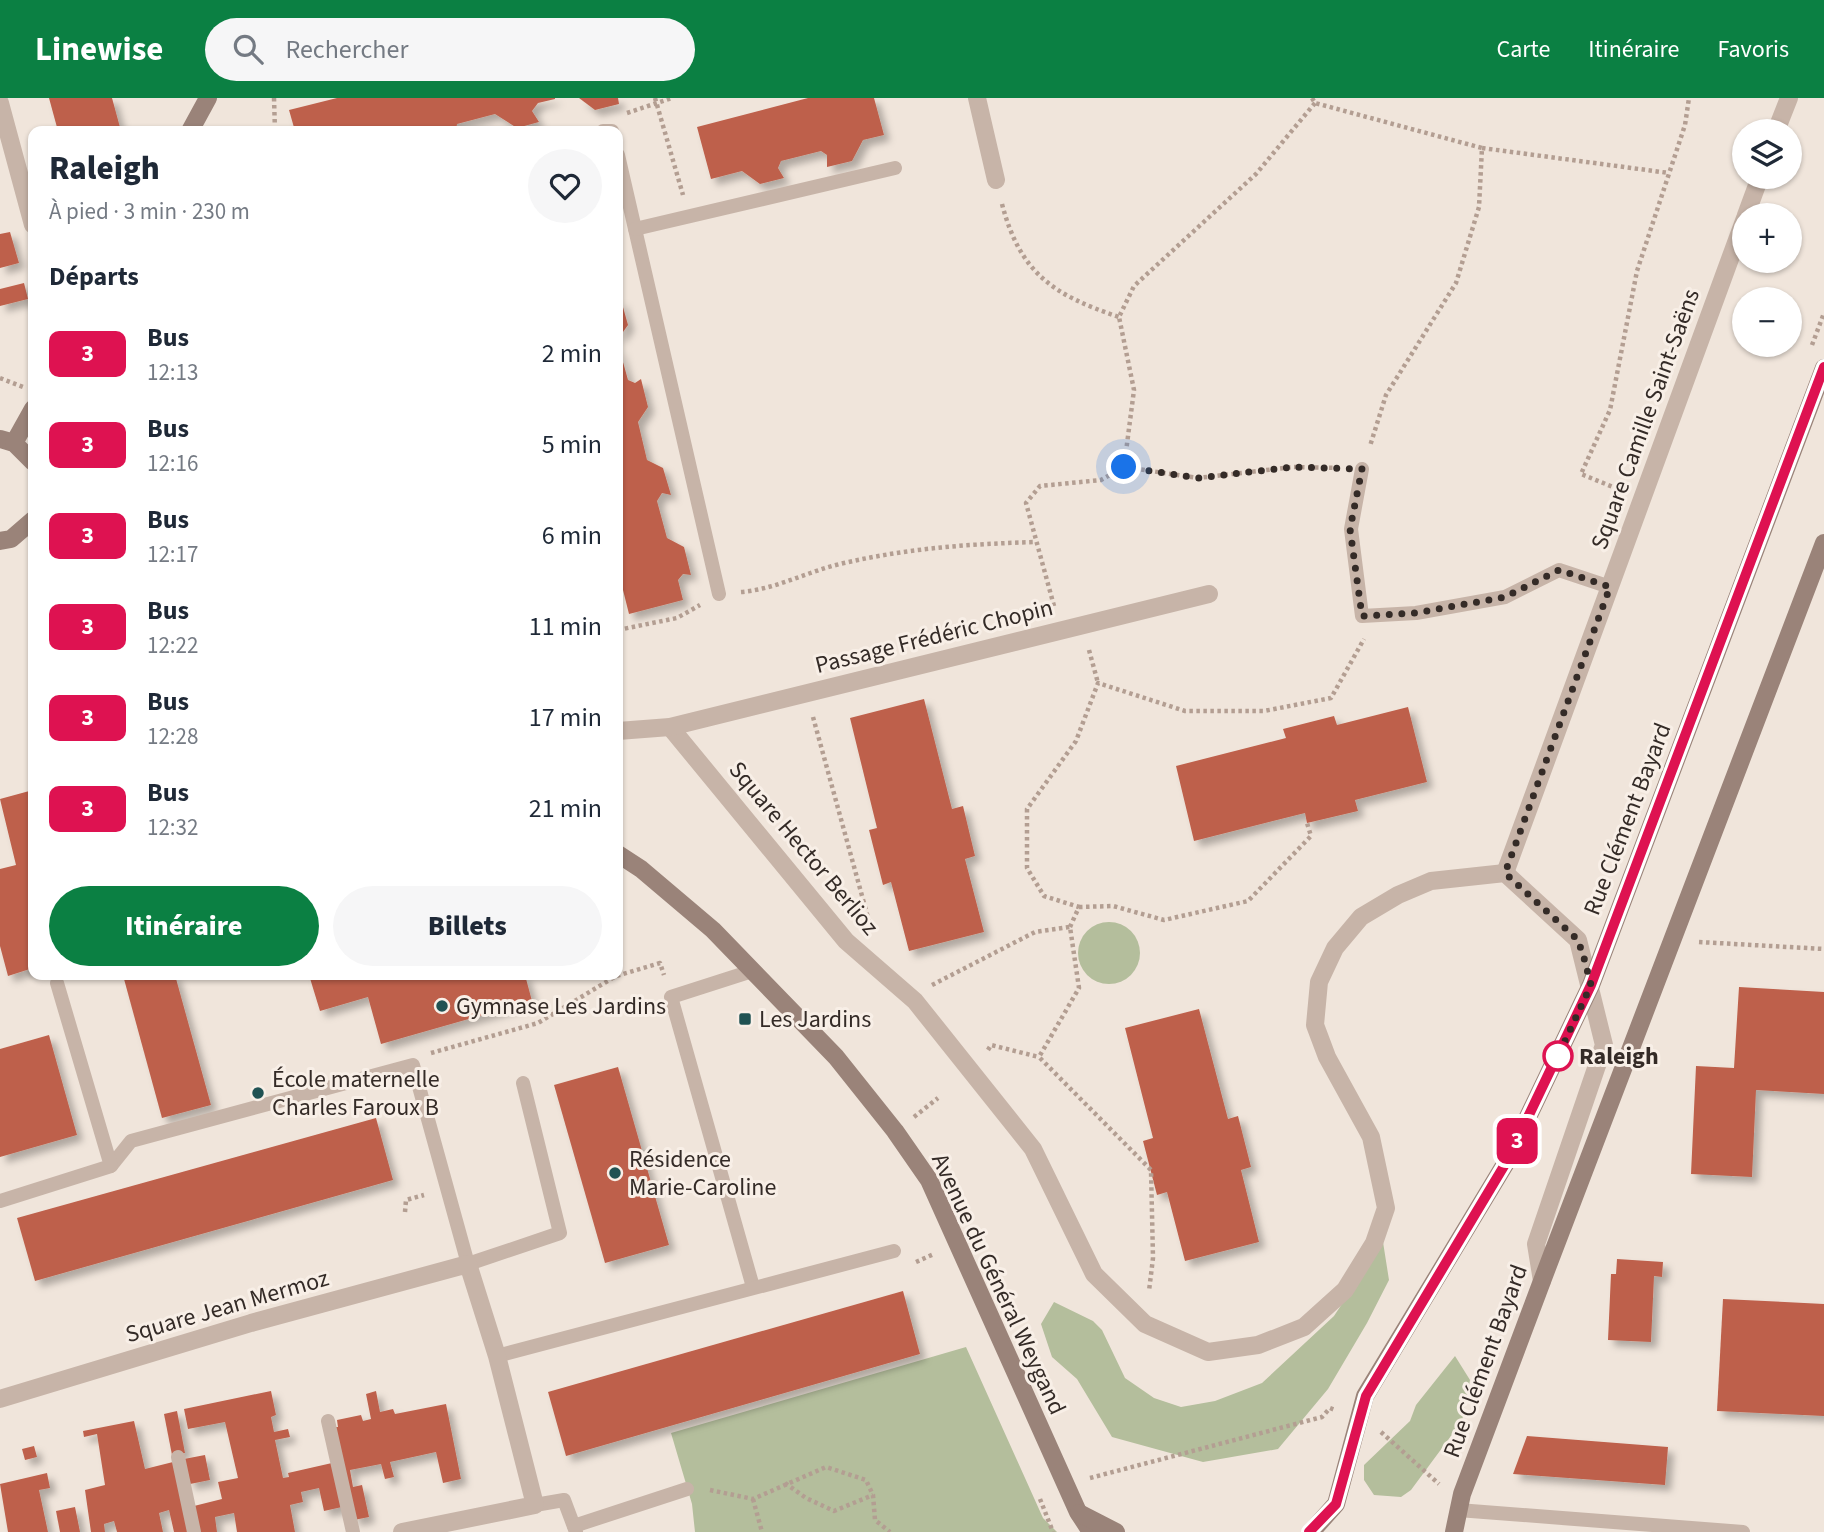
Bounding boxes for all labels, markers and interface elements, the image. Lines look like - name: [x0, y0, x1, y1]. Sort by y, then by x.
- search box: [205, 18, 695, 81]
- text: Linewise: [35, 26, 163, 73]
- icon: search: [229, 30, 267, 68]
- text: Rechercher: [285, 31, 408, 68]
- text: Carte: [1496, 32, 1550, 67]
- text: Itinéraire: [1588, 32, 1679, 67]
- text: Favoris: [1717, 32, 1789, 67]
- map controls: [1732, 119, 1802, 357]
- button: layers: [1732, 119, 1802, 189]
- text: Raleigh: [49, 145, 160, 192]
- button: heart: [528, 149, 602, 223]
- text: À pied · 3 min · 230 m: [49, 195, 250, 228]
- button: +: [1732, 203, 1802, 273]
- text: Départs: [49, 258, 139, 295]
- street label: Square Camille Saint-Saëns: [1582, 284, 1709, 554]
- button: −: [1732, 287, 1802, 357]
- text: Bus: [147, 319, 189, 356]
- text: 2 min: [542, 335, 602, 372]
- text: 3: [81, 336, 94, 371]
- text: 12:13: [147, 356, 198, 389]
- text: Bus: [147, 410, 189, 447]
- text: 5 min: [542, 426, 602, 463]
- text: 3: [81, 427, 94, 462]
- text: 12:16: [147, 447, 198, 480]
- your location: [1106, 449, 1141, 484]
- text: Bus: [147, 501, 189, 538]
- text: 6 min: [542, 517, 602, 554]
- text: 3: [81, 518, 94, 553]
- text: 12:17: [147, 538, 198, 571]
- street label: Passage Frédéric Chopin: [811, 590, 1057, 683]
- text: Bus: [147, 592, 189, 629]
- text: 11 min: [529, 608, 602, 645]
- text: 3: [81, 609, 94, 644]
- text: 12:22: [147, 629, 198, 662]
- text: Bus: [147, 683, 189, 720]
- text: 17 min: [529, 699, 602, 736]
- text: 3: [81, 700, 94, 735]
- street label: Rue Clément Bayard: [1575, 718, 1680, 920]
- text: 12:28: [147, 720, 198, 753]
- street label: Square Hector Berlioz: [720, 754, 887, 943]
- text: Bus: [147, 774, 189, 811]
- text: 21 min: [529, 790, 602, 827]
- text: 3: [81, 791, 94, 826]
- text: 12:32: [147, 811, 198, 844]
- button: Itinéraire: [49, 886, 319, 966]
- button: Billets: [333, 886, 602, 966]
- place label: Gymnase Les Jardins: [456, 989, 666, 1024]
- marker: Gymnase Les Jardins: [434, 998, 450, 1014]
- place label: Les Jardins: [759, 1002, 871, 1037]
- marker: Les Jardins: [737, 1011, 753, 1027]
- place label: Raleigh: [1579, 1039, 1659, 1074]
- marker: Raleigh: [1543, 1041, 1573, 1071]
- place label: École maternelle Charles Faroux B: [272, 1062, 440, 1125]
- marker: École maternelle Charles Faroux B: [250, 1085, 266, 1101]
- line badge: 3: [1494, 1118, 1540, 1164]
- text: 3: [1511, 1123, 1523, 1158]
- place label: Résidence Marie-Caroline: [629, 1142, 776, 1205]
- street label: Avenue du Général Weygand: [922, 1148, 1075, 1421]
- marker: Résidence Marie-Caroline: [607, 1165, 623, 1181]
- street label: Rue Clément Bayard: [1434, 1260, 1537, 1463]
- street label: Square Jean Mermoz: [121, 1261, 333, 1352]

